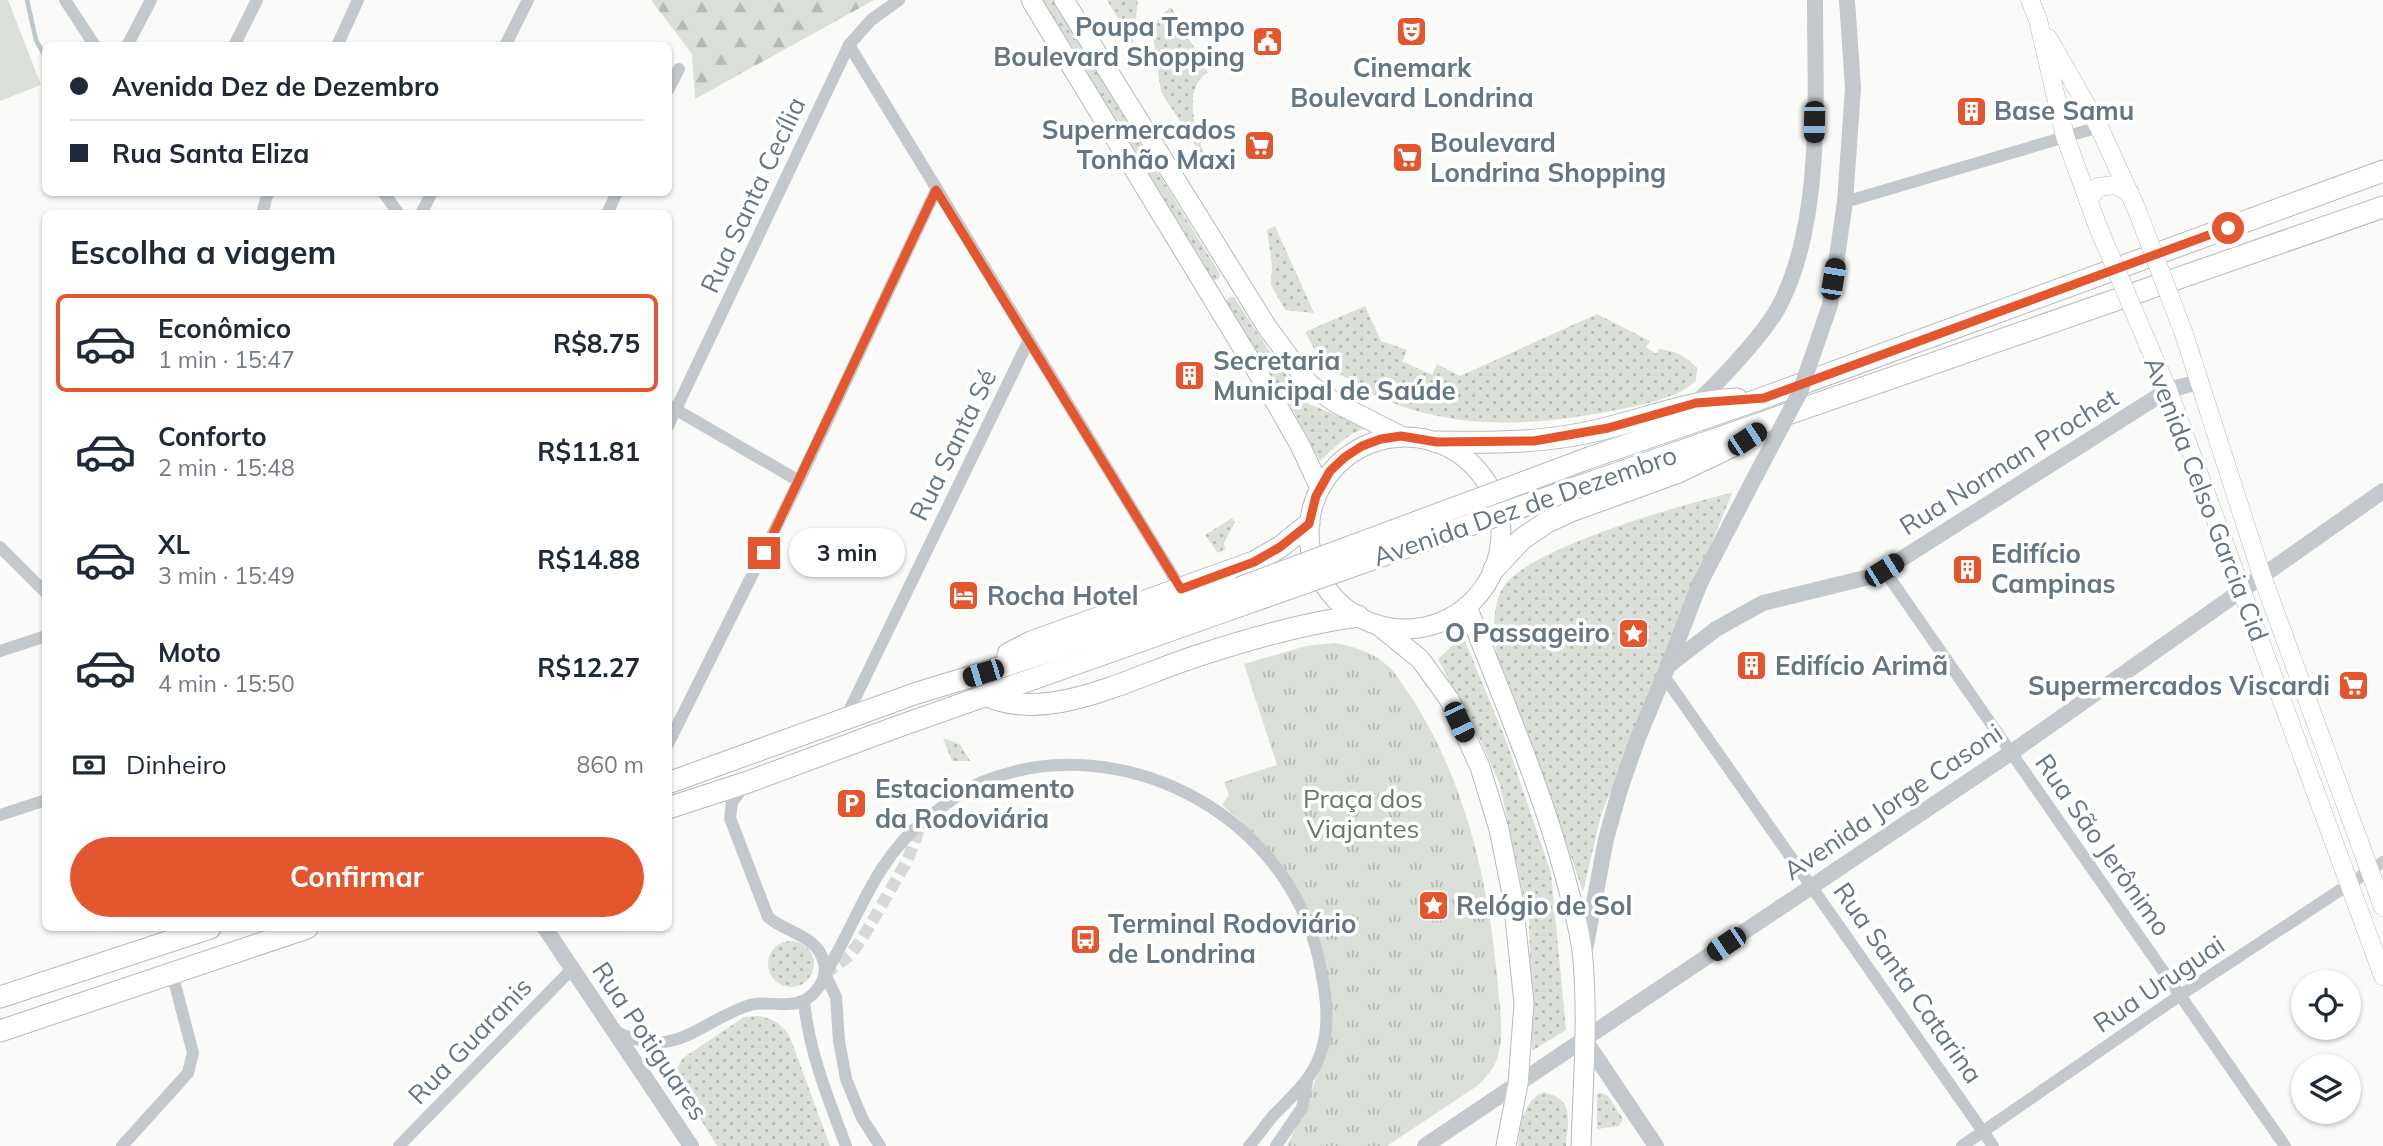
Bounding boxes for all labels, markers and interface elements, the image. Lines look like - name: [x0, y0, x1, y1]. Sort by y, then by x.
- place label: Poupa Tempo Boulevard Shopping: [993, 10, 1245, 73]
- theatre icon: Cinemark Boulevard Londrina: [1395, 15, 1429, 49]
- public building icon: Poupa Tempo Boulevard Shopping: [1251, 25, 1285, 59]
- place label: Cinemark Boulevard Londrina: [1290, 51, 1534, 114]
- text: Avenida Dez de Dezembro: [112, 70, 439, 103]
- street label: Rua Santa Cecília: [693, 92, 812, 298]
- building icon: Base Samu: [1954, 94, 1988, 128]
- place label: Base Samu: [1994, 94, 2134, 127]
- car: [1804, 101, 1825, 143]
- place label: Supermercados Tonhão Maxi: [1042, 113, 1236, 176]
- place label: Boulevard Londrina Shopping: [1430, 126, 1666, 189]
- supermarket icon: Supermercados Tonhão Maxi: [1242, 128, 1276, 162]
- text: Rua Santa Eliza: [112, 137, 309, 170]
- supermarket icon: Boulevard Londrina Shopping: [1390, 141, 1424, 175]
- route start: [2212, 212, 2244, 244]
- text: Escolha a viagem: [70, 232, 336, 272]
- car: [1820, 257, 1847, 301]
- icon: car: [74, 312, 137, 375]
- text: Econômico: [158, 312, 291, 345]
- text: R$8.75: [553, 327, 640, 360]
- place label: Secretaria Municipal de Saúde: [1213, 344, 1456, 407]
- text: 1 min · 15:47: [158, 345, 295, 374]
- street label: Avenida Celso Garcia Cid: [2137, 352, 2276, 646]
- building icon: Secretaria Municipal de Saúde: [1173, 359, 1207, 393]
- street label: Rua Santa Sé: [902, 364, 1003, 526]
- street label: Rua Norman Prochet: [1893, 381, 2124, 542]
- car: [1724, 419, 1771, 459]
- icon: car: [74, 420, 137, 483]
- text: Conforto: [158, 420, 267, 453]
- text: R$11.81: [537, 435, 640, 468]
- street label: Avenida Dez de Dezembro: [1368, 438, 1681, 573]
- text: 2 min · 15:48: [158, 453, 295, 482]
- icon: car: [74, 528, 137, 591]
- text: XL: [158, 528, 190, 561]
- callout: 3 min: [788, 528, 904, 578]
- route end: [748, 537, 780, 569]
- place label: Edifício Campinas: [1991, 537, 2116, 600]
- text: 3 min: [817, 538, 877, 567]
- text: R$14.88: [537, 543, 640, 576]
- car: [1861, 550, 1908, 590]
- building icon: Edifício Campinas: [1951, 552, 1985, 586]
- text: 3 min · 15:49: [158, 561, 295, 590]
- hotel icon: Rocha Hotel: [947, 579, 981, 613]
- place label: Rocha Hotel: [987, 579, 1138, 612]
- place label: O Passageiro: [1445, 616, 1610, 649]
- place icon: O Passageiro: [1616, 616, 1650, 650]
- icon: car: [74, 636, 137, 699]
- text: Moto: [158, 636, 221, 669]
- building icon: Edifício Arimã: [1735, 649, 1769, 683]
- place label: Edifício Arimã: [1775, 649, 1948, 682]
- text: R$12.27: [537, 651, 640, 684]
- car: [960, 657, 1007, 689]
- text: 4 min · 15:50: [158, 669, 295, 698]
- place label: Supermercados Viscardi: [2028, 669, 2330, 702]
- supermarket icon: Supermercados Viscardi: [2336, 669, 2370, 703]
- car: [1441, 699, 1478, 745]
- street label: Avenida Jorge Casoni: [1777, 716, 2008, 887]
- icon: cash: [70, 746, 108, 784]
- street label: Rua São Jerônimo: [2028, 747, 2179, 942]
- text: Dinheiro: [126, 748, 227, 781]
- text: 860 m: [576, 750, 644, 779]
- place label: Estacionamento da Rodoviária: [875, 772, 1075, 835]
- park label: Praça dos Viajantes: [1303, 782, 1423, 845]
- parking icon: Estacionamento da Rodoviária: [835, 787, 869, 821]
- button: Confirmar: [70, 837, 644, 917]
- street label: Rua Santa Catarina: [1827, 876, 1990, 1090]
- place icon: Relógio de Sol: [1416, 889, 1450, 923]
- place label: Relógio de Sol: [1456, 889, 1632, 922]
- place label: Terminal Rodoviário de Londrina: [1108, 907, 1356, 970]
- bus stop icon: Terminal Rodoviário de Londrina: [1068, 922, 1102, 956]
- car: [1703, 924, 1750, 964]
- street label: Rua Uruguai: [2087, 928, 2231, 1040]
- street label: Rua Potiguares: [585, 955, 716, 1126]
- street label: Rua Guaranis: [401, 970, 539, 1111]
- map controls: [2291, 970, 2361, 1124]
- button: locate: [2291, 970, 2361, 1040]
- button: layers: [2291, 1054, 2361, 1124]

